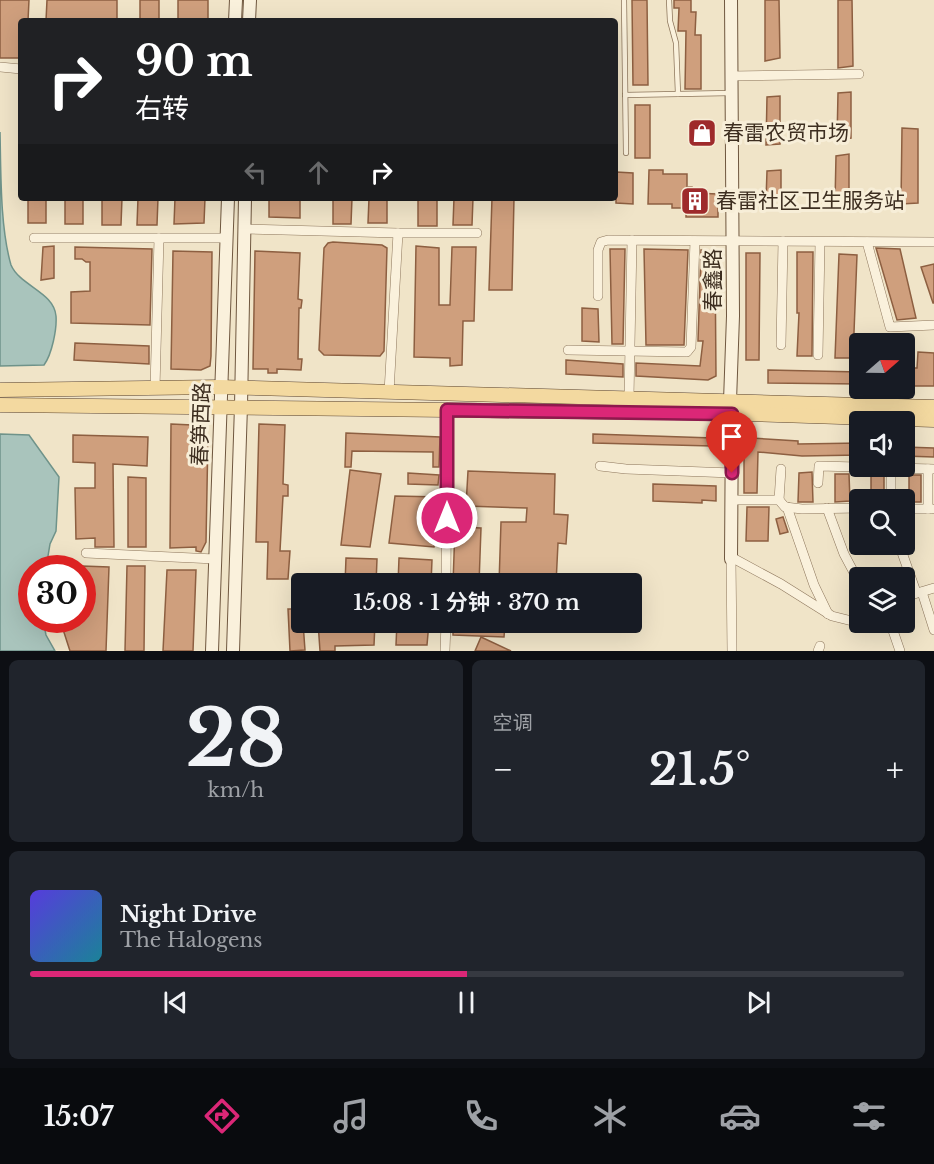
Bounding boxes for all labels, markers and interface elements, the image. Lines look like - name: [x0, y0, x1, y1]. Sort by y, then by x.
- text: 90 m: [135, 35, 253, 87]
- icon: right: [36, 42, 114, 120]
- text: 右转: [135, 92, 189, 125]
- shop icon: 春雷农贸市场: [686, 117, 718, 149]
- place label: 春雷农贸市场: [723, 120, 849, 146]
- icon: left: [239, 156, 272, 189]
- icon: ahead: [302, 156, 335, 189]
- icon: right: [365, 156, 398, 189]
- building icon: 春雷社区卫生服务站: [679, 185, 711, 217]
- place label: 春雷社区卫生服务站: [716, 188, 905, 214]
- street label: 春鑫路: [700, 249, 726, 312]
- north arrow: [849, 333, 915, 399]
- map controls: [849, 333, 915, 633]
- street label: 春笋西路: [187, 382, 215, 466]
- pin: [706, 411, 757, 473]
- button: sound: [849, 411, 915, 477]
- icon: arrive: [715, 420, 748, 453]
- position arrow: [415, 486, 479, 550]
- button: search: [849, 489, 915, 555]
- speed limit sign: 30: [18, 555, 96, 633]
- button: layers: [849, 567, 915, 633]
- text: 15:08 · 1 分钟 · 370 m: [353, 589, 580, 616]
- text: 28: [186, 690, 286, 787]
- text: 空调: [493, 711, 533, 735]
- text: 21.5°: [649, 741, 751, 797]
- text: −: [493, 749, 513, 790]
- text: +: [886, 749, 904, 790]
- text: km/h: [207, 778, 264, 802]
- text: Night Drive: [120, 901, 257, 928]
- text: The Halogens: [120, 928, 262, 952]
- icon: previous: [159, 986, 192, 1019]
- icon: pause: [450, 986, 483, 1019]
- icon: next: [742, 986, 775, 1019]
- icon: directions: [201, 1095, 243, 1137]
- icon: music: [330, 1095, 372, 1137]
- icon: phone: [460, 1095, 502, 1137]
- icon: climate: [589, 1095, 631, 1137]
- icon: car: [719, 1095, 761, 1137]
- icon: filters: [848, 1095, 890, 1137]
- text: 15:07: [44, 1100, 114, 1133]

